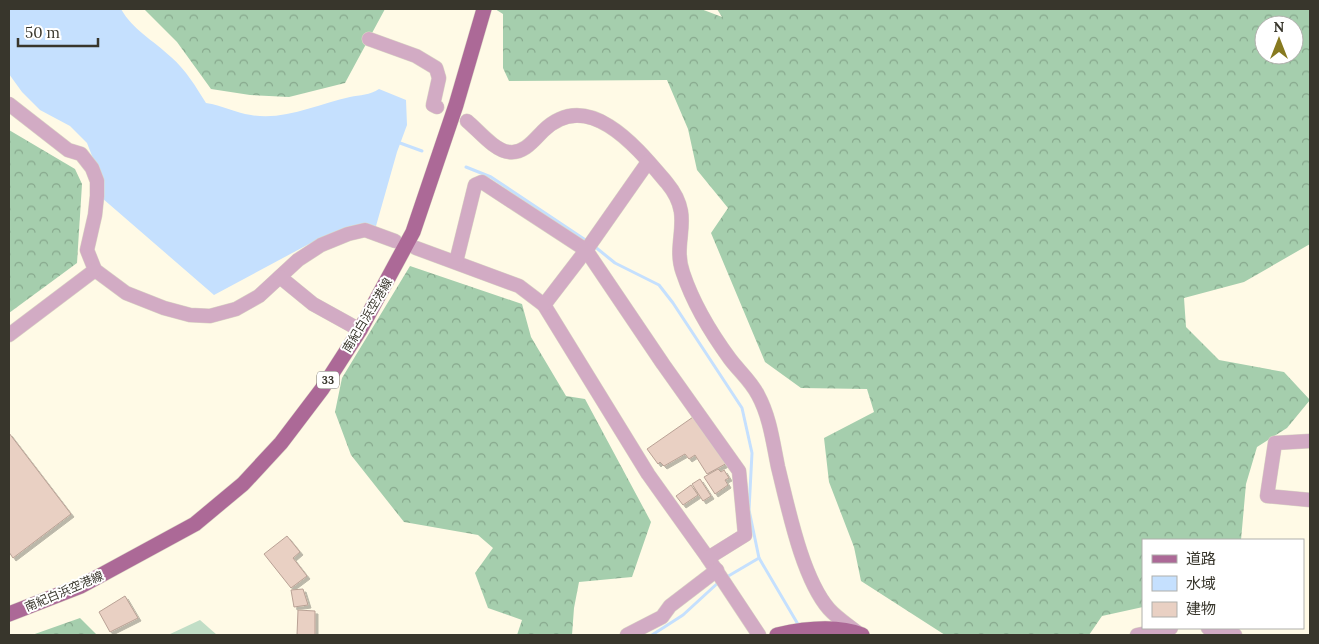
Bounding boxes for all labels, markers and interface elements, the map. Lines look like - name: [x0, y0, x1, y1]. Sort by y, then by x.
- scale bar: [18, 15, 98, 47]
- north arrow: [1254, 15, 1304, 65]
- text: N: [1274, 18, 1285, 36]
- text: 50 m: [25, 23, 60, 42]
- street label: 南紀白浜空港線: [339, 275, 395, 355]
- road number: 33: [317, 372, 339, 388]
- legend: [1142, 539, 1304, 629]
- text: 道路: [1186, 549, 1216, 568]
- street label: 南紀白浜空港線: [22, 568, 106, 614]
- text: 水域: [1186, 574, 1216, 593]
- text: 建物: [1186, 599, 1216, 618]

